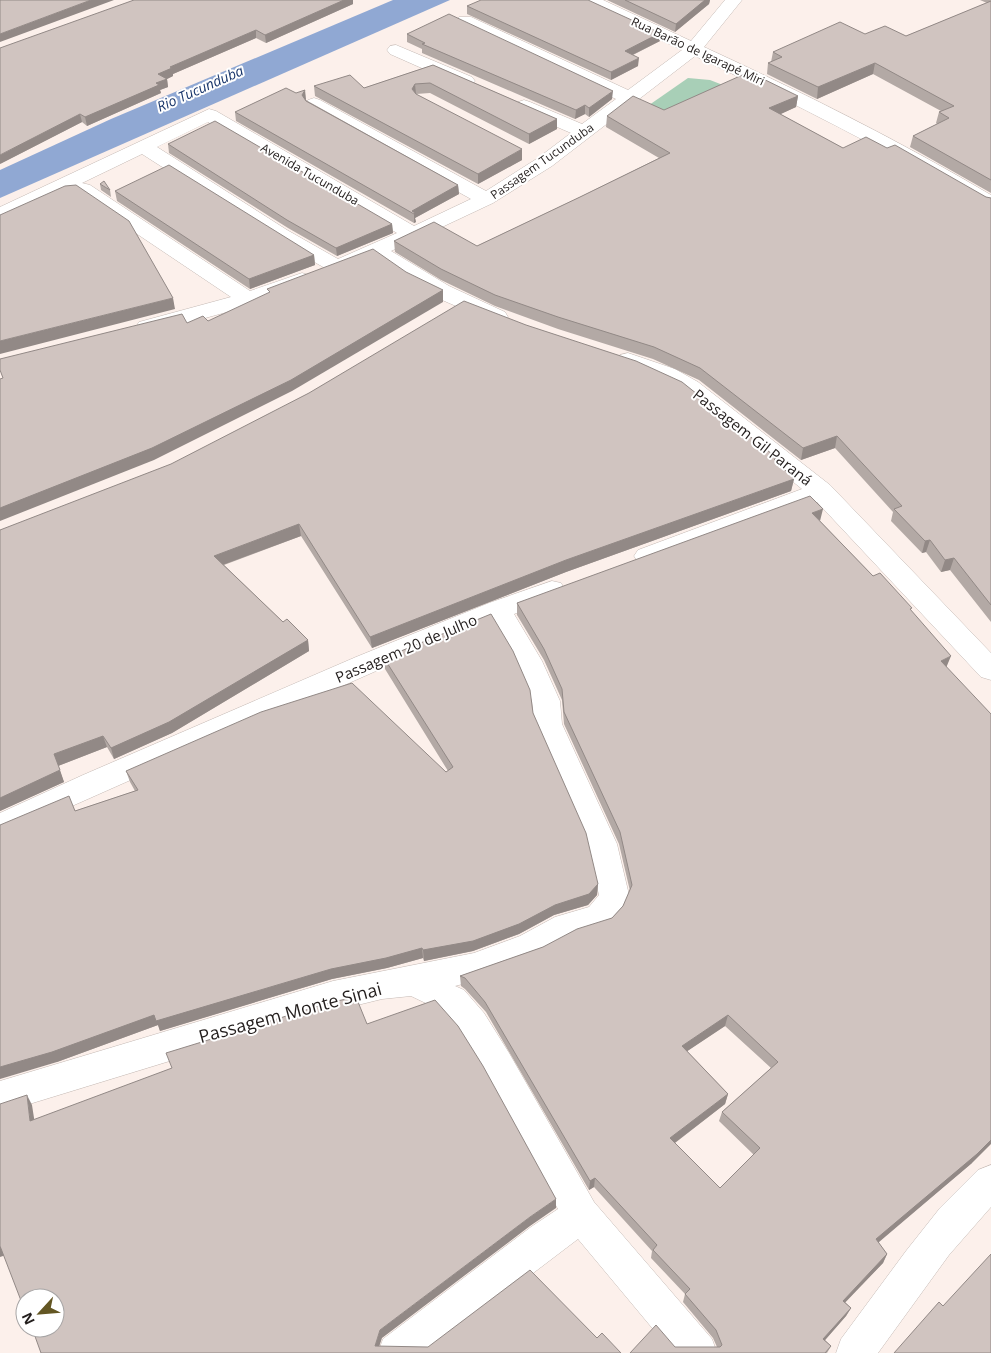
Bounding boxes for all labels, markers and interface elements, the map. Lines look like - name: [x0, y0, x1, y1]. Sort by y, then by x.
- street label: Rua Barão de Igarapé Miri: [629, 13, 767, 89]
- water label: Rio Tucunduba: [154, 60, 246, 116]
- street label: Passagem Tucunduba: [487, 119, 597, 203]
- street label: Avenida Tucunduba: [258, 139, 362, 209]
- street label: Passagem Gil Paraná: [689, 384, 817, 490]
- street label: Passagem 20 de Julho: [332, 609, 480, 687]
- street label: Passagem Monte Sinai: [196, 976, 384, 1048]
- north arrow: [15, 1288, 65, 1338]
- text: N: [17, 1310, 39, 1328]

